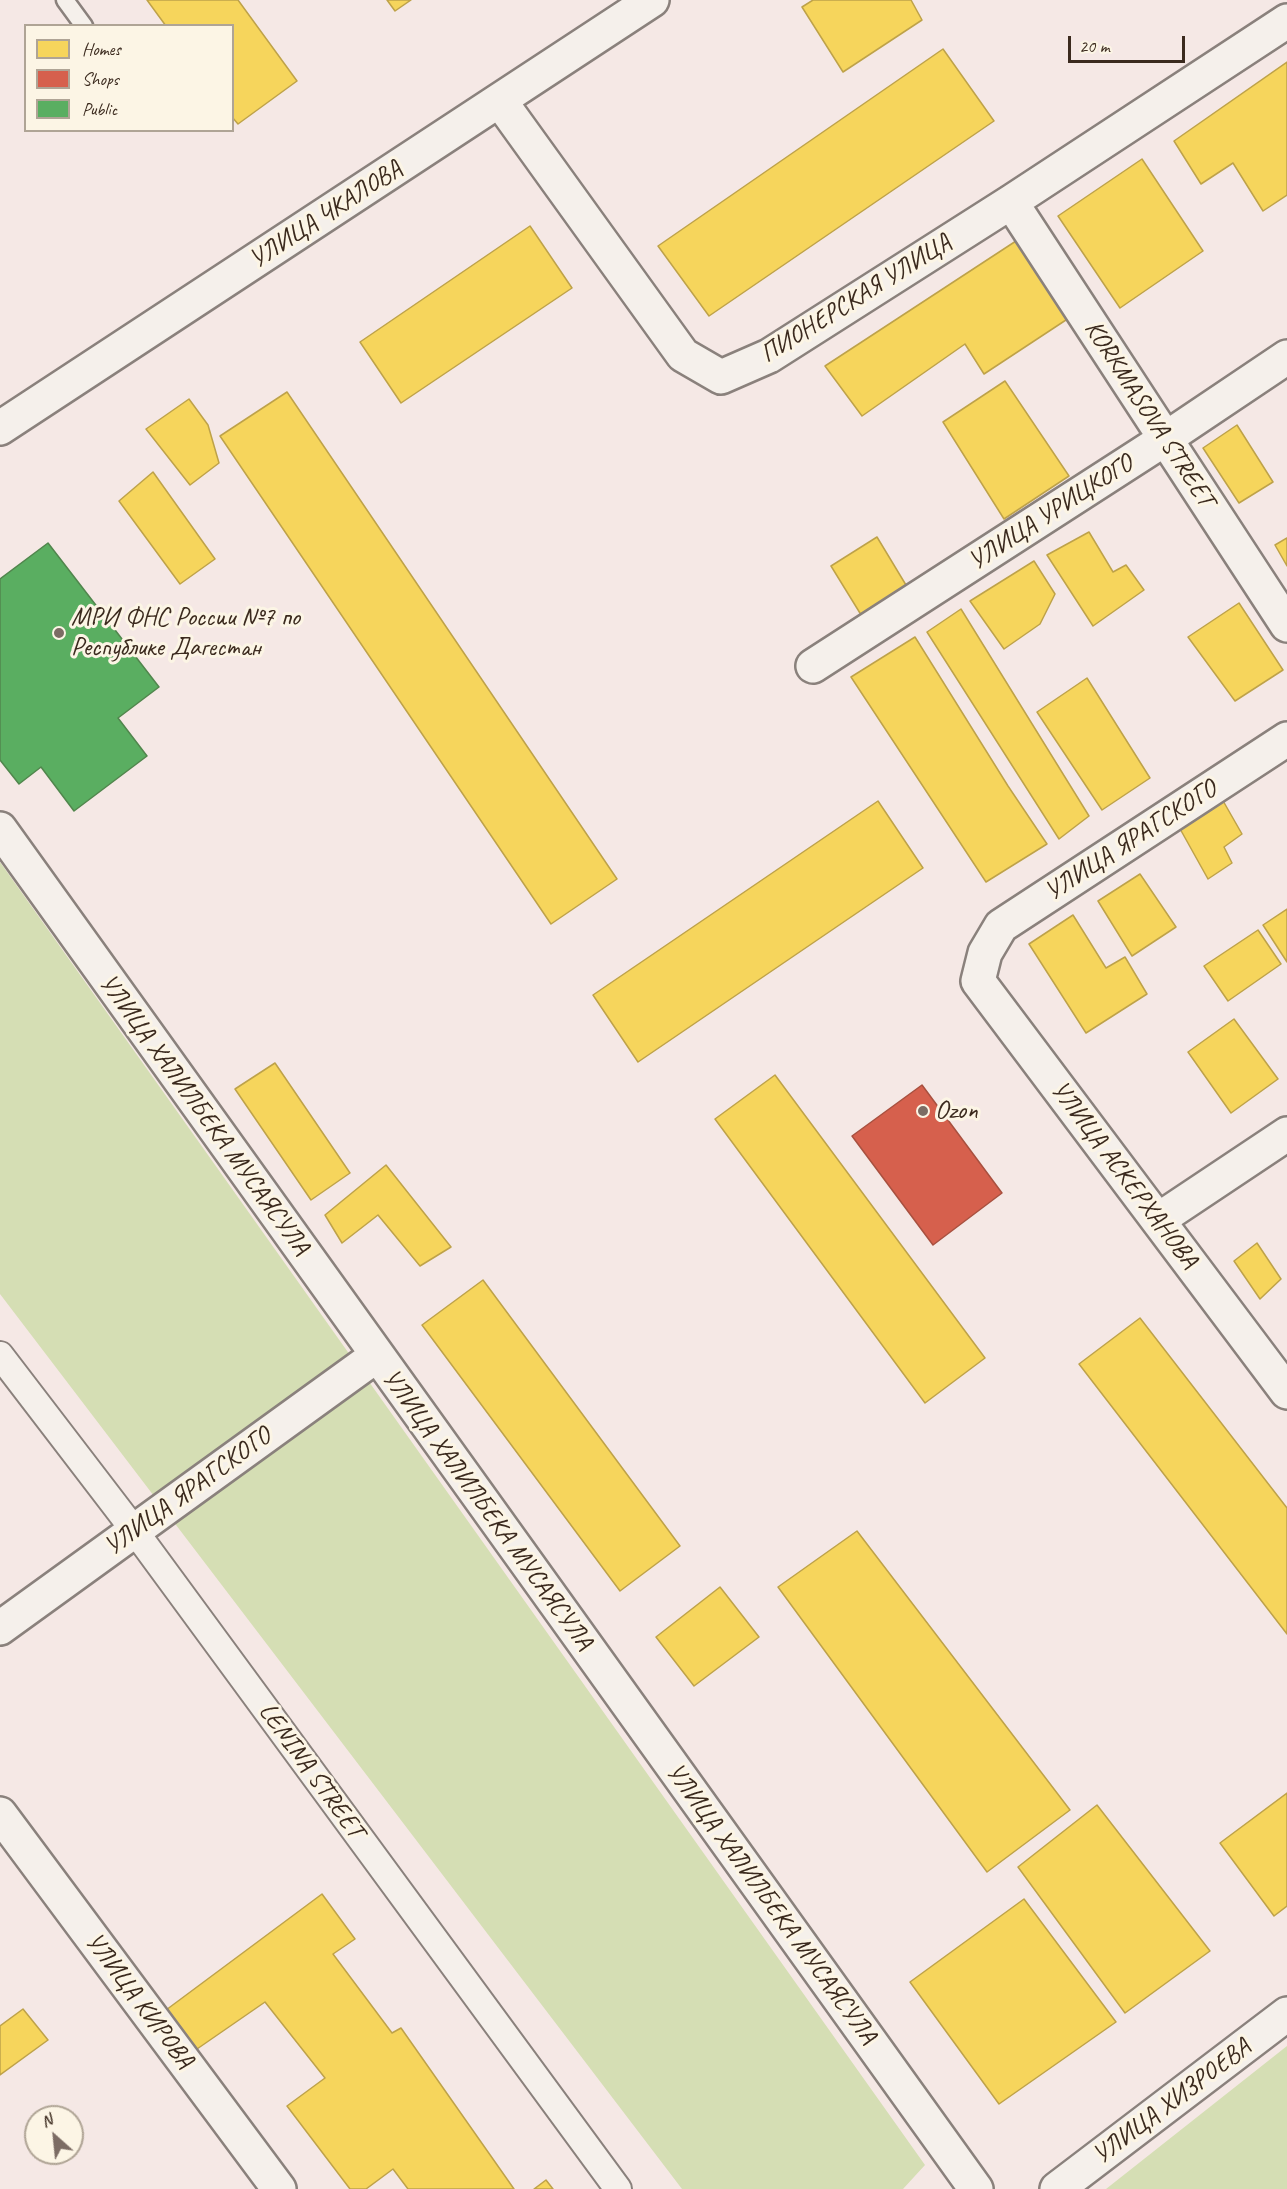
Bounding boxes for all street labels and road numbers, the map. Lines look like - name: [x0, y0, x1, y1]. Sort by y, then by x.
- street label: УЛИЦА ЧКАЛОВА: [244, 154, 408, 276]
- street label: ПИОНЕРСКАЯ УЛИЦА: [755, 228, 957, 370]
- street label: KORKMASOVA STREET: [1077, 315, 1221, 513]
- street label: УЛИЦА УРИЦКОГО: [963, 448, 1139, 578]
- street label: УЛИЦА ЯРАГСКОГО: [1039, 774, 1223, 908]
- street label: УЛИЦА ХАЛИЛБЕКА МУСАЯСУЛА: [92, 969, 316, 1261]
- street label: УЛИЦА АСКЕРХАНОВА: [1043, 1075, 1205, 1275]
- street label: УЛИЦА ХАЛИЛБЕКА МУСАЯСУЛА: [375, 1364, 599, 1656]
- street label: УЛИЦА ЯРАГСКОГО: [99, 1421, 277, 1563]
- street label: LENINA STREET: [251, 1697, 371, 1845]
- street label: УЛИЦА ХАЛИЛБЕКА МУСАЯСУЛА: [659, 1758, 883, 2050]
- street label: УЛИЦА КИРОВА: [78, 1927, 200, 2075]
- street label: УЛИЦА ХИЗРОЕВА: [1087, 2032, 1257, 2172]

